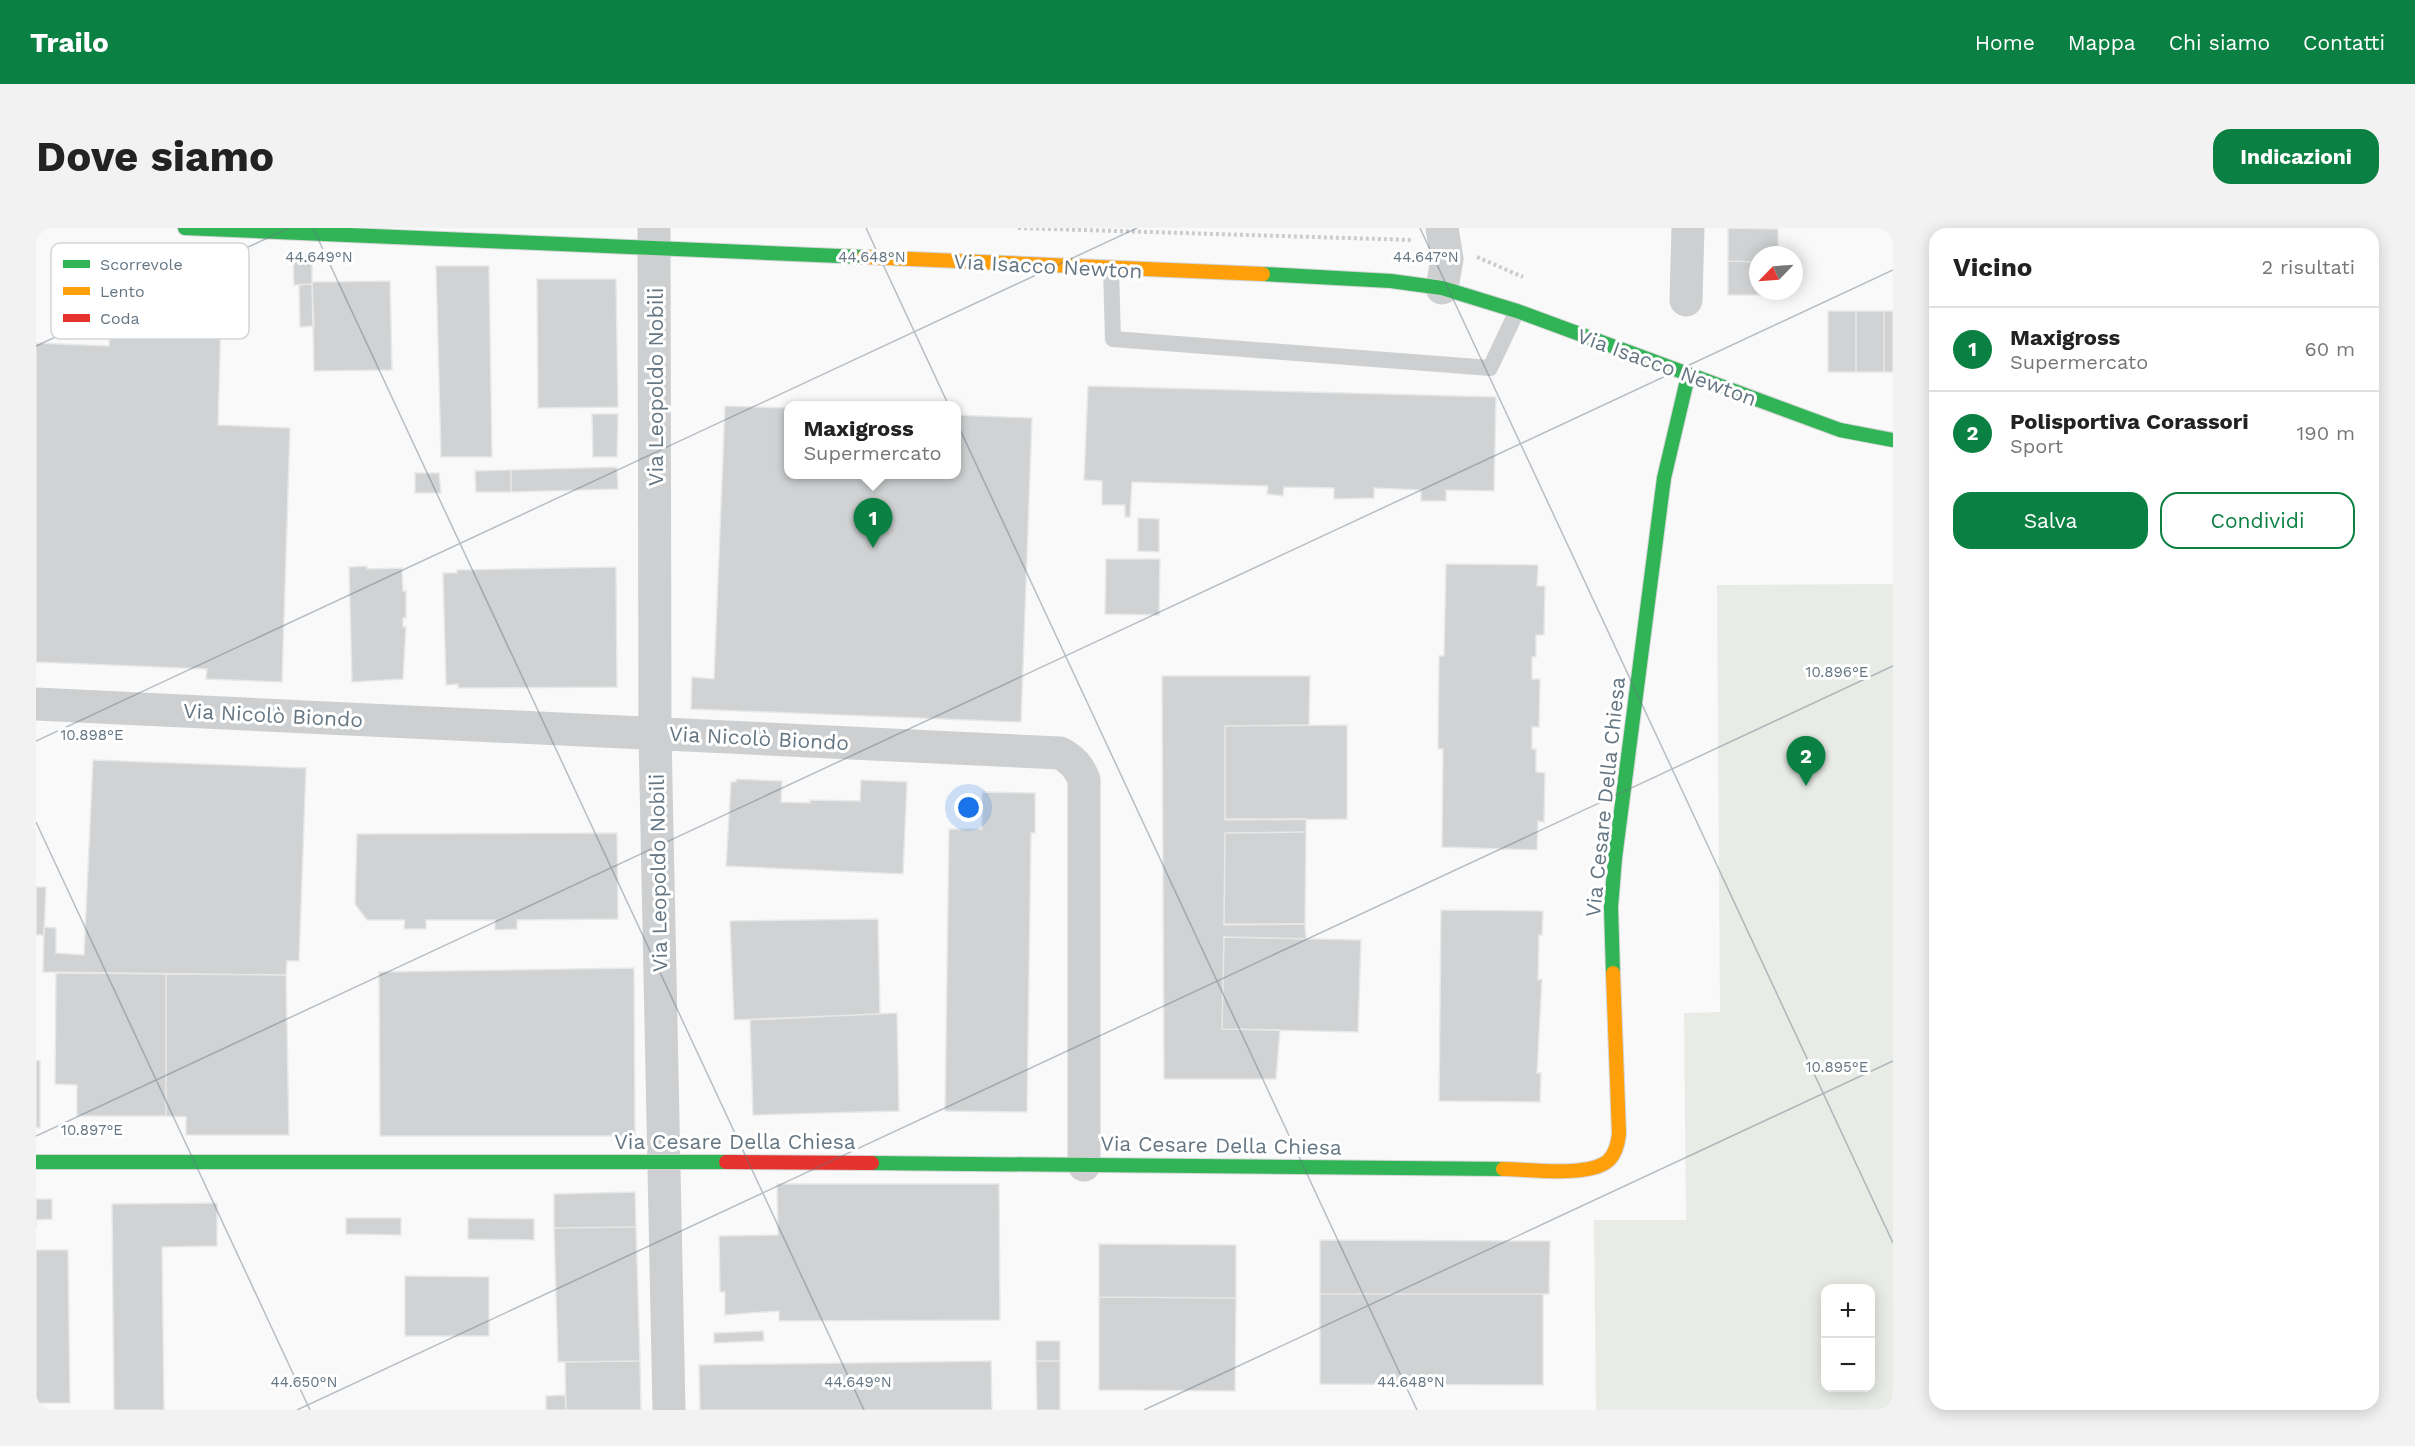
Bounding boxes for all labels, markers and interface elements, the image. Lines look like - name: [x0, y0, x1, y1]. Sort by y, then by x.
- text: Trailo: [30, 26, 109, 59]
- text: Home: [1975, 30, 2035, 55]
- text: Mappa: [2068, 30, 2136, 55]
- text: Chi siamo: [2169, 30, 2270, 55]
- text: Contatti: [2303, 30, 2385, 55]
- button: Indicazioni: [2213, 129, 2379, 184]
- text: Dove siamo: [36, 132, 274, 181]
- legend: [51, 243, 249, 339]
- north arrow: [1749, 246, 1803, 300]
- text: 44.649°N: [285, 248, 353, 266]
- text: 44.648°N: [838, 248, 906, 266]
- text: 44.647°N: [1393, 248, 1459, 266]
- street label: Via Isacco Newton: [953, 249, 1143, 283]
- text: Vicino: [1953, 252, 2032, 282]
- text: Scorrevole: [100, 255, 183, 274]
- text: 2 risultati: [2261, 255, 2355, 279]
- text: Lento: [100, 282, 145, 301]
- street label: Via Leopoldo Nobili: [643, 288, 668, 486]
- text: Coda: [100, 309, 140, 328]
- street label: Via Isacco Newton: [1574, 323, 1760, 411]
- text: Maxigross: [2010, 325, 2120, 350]
- text: 1: [1968, 337, 1977, 361]
- text: 60 m: [2305, 337, 2355, 361]
- text: Supermercato: [2010, 350, 2148, 374]
- popup: [784, 401, 961, 479]
- text: Polisportiva Corassori: [2010, 409, 2249, 434]
- text: Maxigross: [803, 416, 914, 441]
- text: 2: [1967, 421, 1978, 445]
- text: 190 m: [2297, 421, 2355, 445]
- text: Sport: [2010, 434, 2063, 458]
- text: Supermercato: [803, 441, 942, 465]
- button: Salva: [1953, 492, 2148, 549]
- button: Condividi: [2160, 492, 2355, 549]
- pin: 1: [854, 498, 892, 548]
- text: 10.896°E: [1806, 663, 1868, 681]
- street label: Via Cesare Della Chiesa: [1580, 676, 1630, 918]
- street label: Via Nicolò Biondo: [182, 698, 364, 732]
- street label: Via Nicolò Biondo: [668, 721, 850, 755]
- text: 10.898°E: [60, 726, 124, 744]
- pin: 2: [1786, 736, 1826, 786]
- street label: Via Leopoldo Nobili: [644, 774, 672, 972]
- your location: [954, 793, 983, 822]
- text: 10.895°E: [1806, 1058, 1868, 1076]
- text: 10.897°E: [61, 1121, 123, 1139]
- street label: Via Cesare Della Chiesa: [614, 1129, 856, 1154]
- street label: Via Cesare Della Chiesa: [1100, 1130, 1342, 1160]
- map controls: [1821, 1284, 1875, 1392]
- button: +: [1821, 1284, 1875, 1338]
- button: −: [1821, 1338, 1875, 1392]
- text: 44.650°N: [270, 1373, 338, 1391]
- text: 44.649°N: [824, 1373, 892, 1391]
- text: 44.648°N: [1377, 1373, 1445, 1391]

